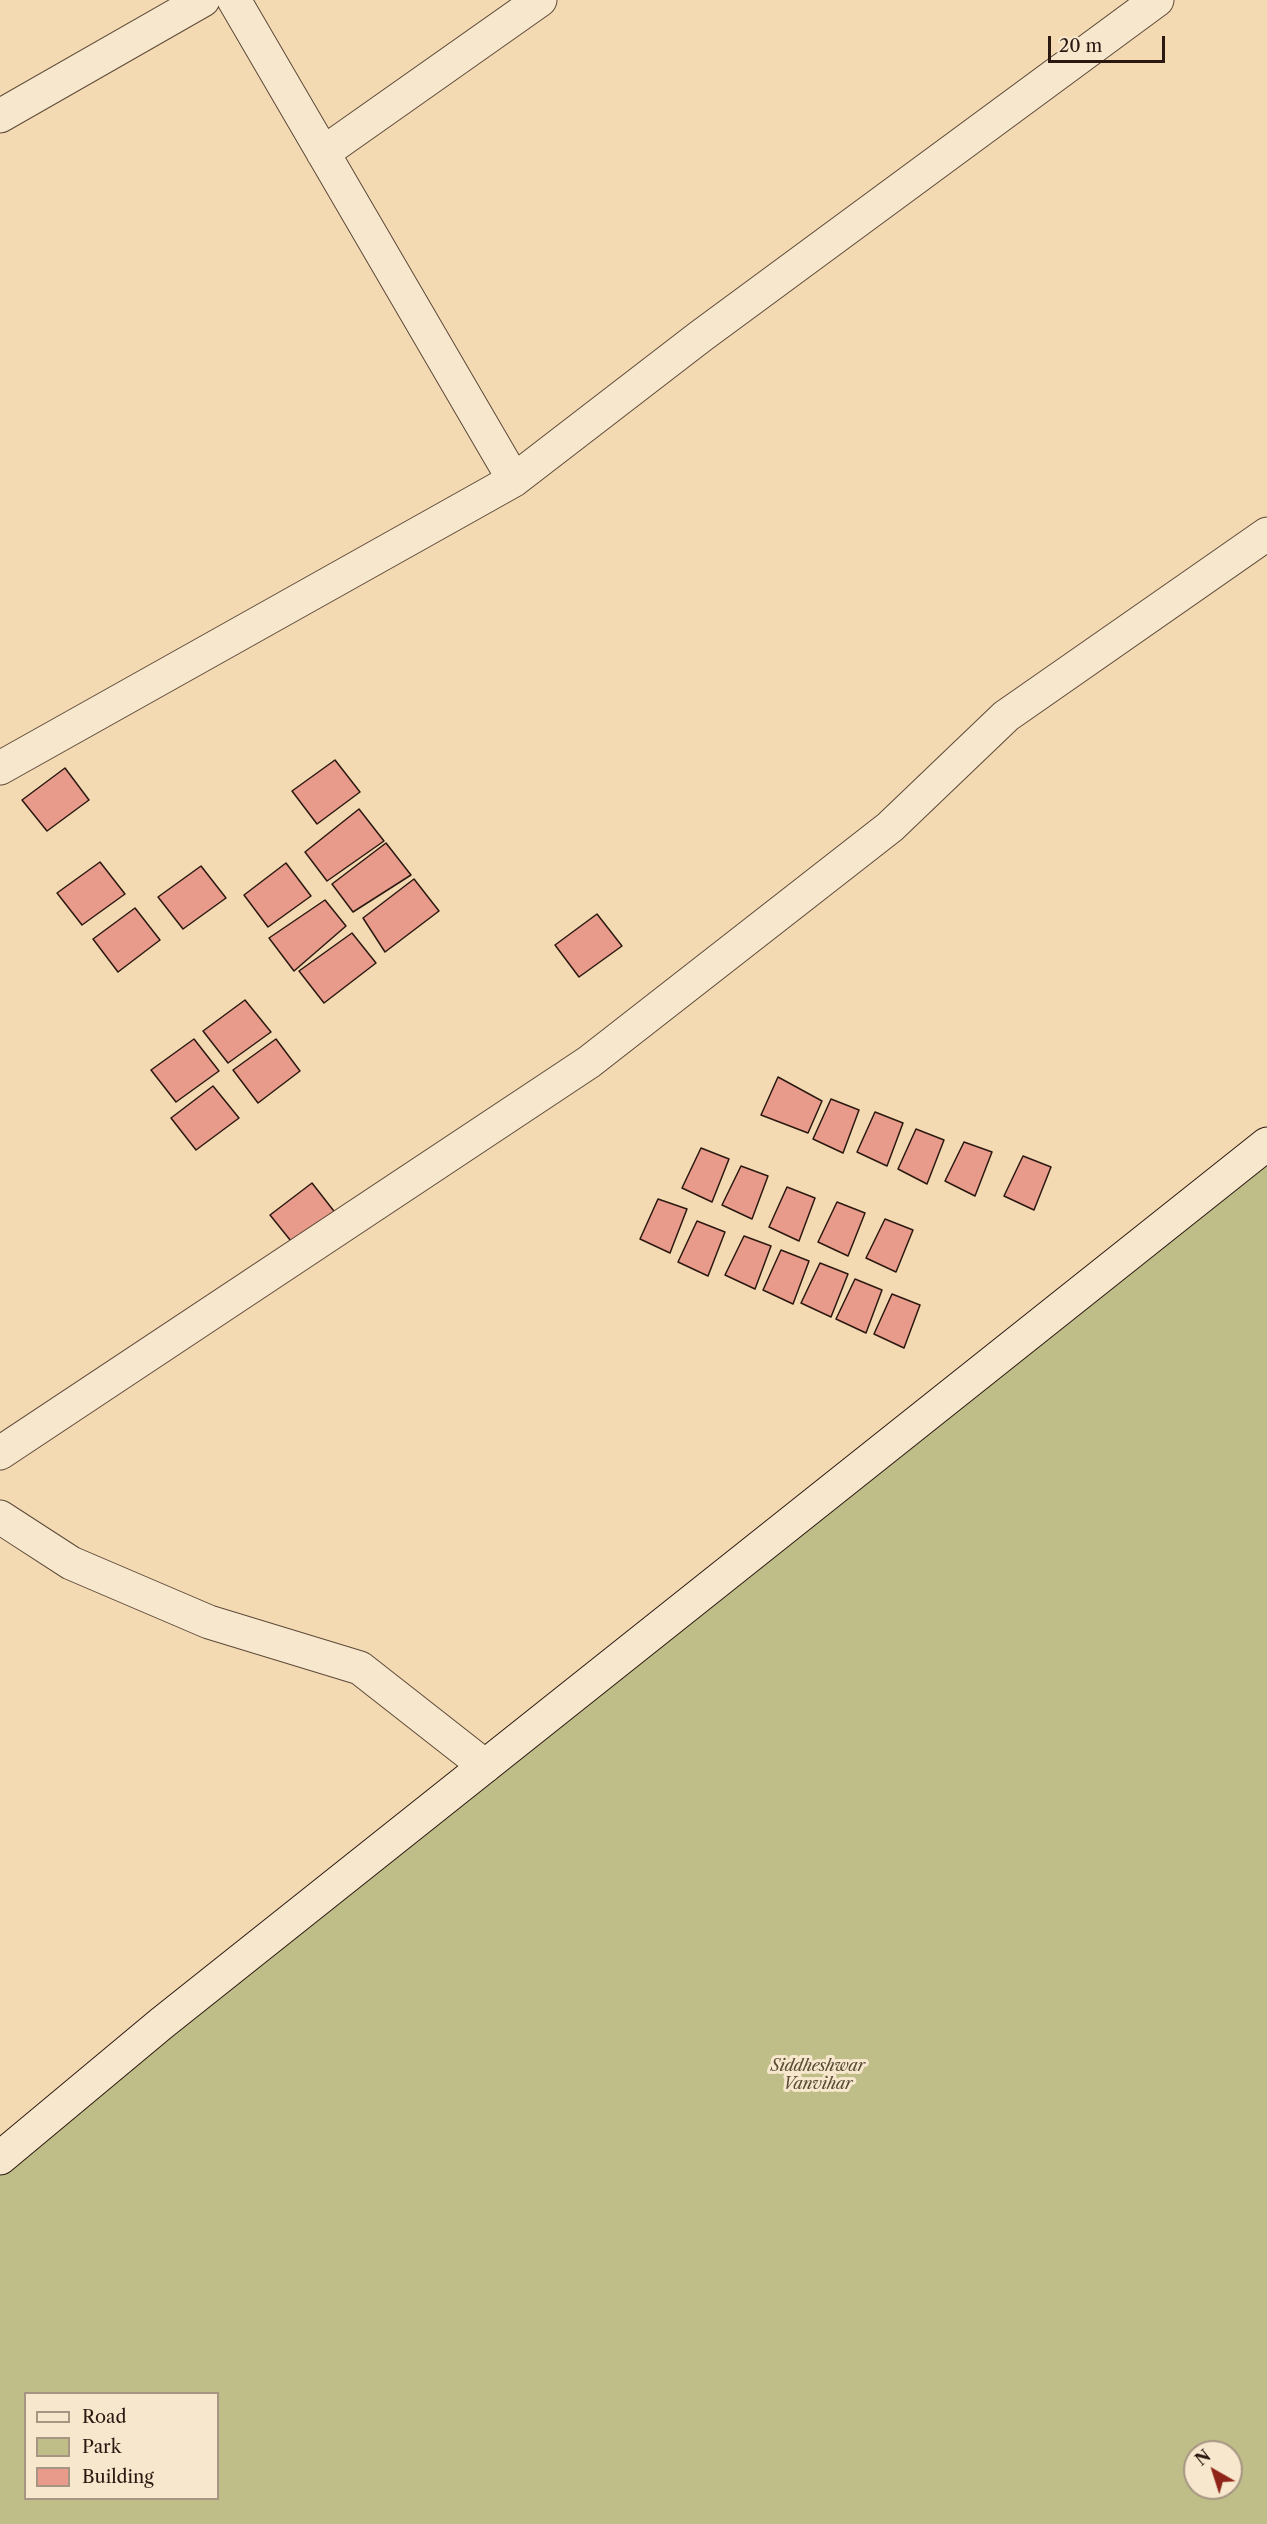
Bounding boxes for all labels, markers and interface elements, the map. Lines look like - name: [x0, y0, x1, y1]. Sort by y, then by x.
- scale bar: [1051, 24, 1168, 62]
- text: 20 m: [1059, 35, 1102, 57]
- park label: Siddheshwar Vanvihar: [771, 2056, 865, 2094]
- legend: [24, 2392, 219, 2500]
- text: Road: [82, 2406, 127, 2428]
- text: Park: [82, 2436, 121, 2458]
- north arrow: [1183, 2440, 1243, 2500]
- text: N: [1191, 2445, 1215, 2470]
- text: Building: [82, 2466, 154, 2488]

